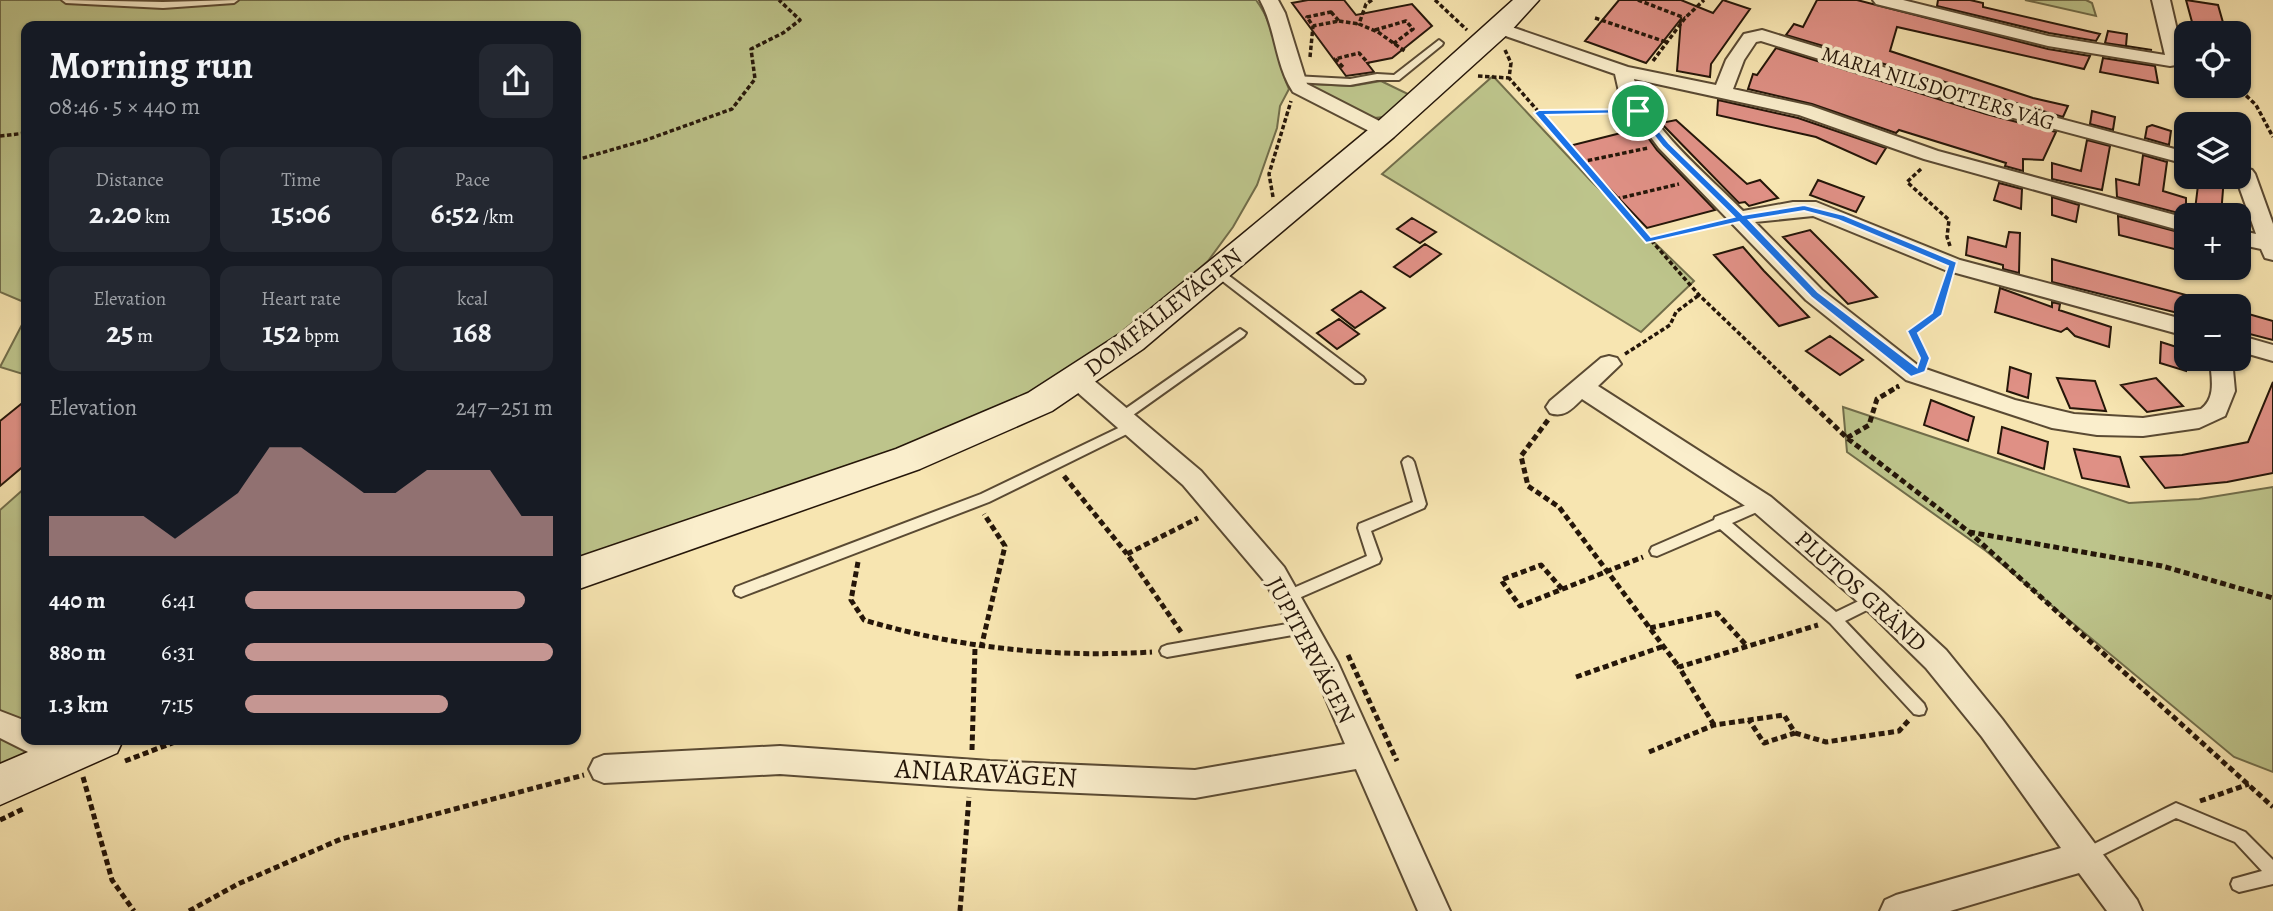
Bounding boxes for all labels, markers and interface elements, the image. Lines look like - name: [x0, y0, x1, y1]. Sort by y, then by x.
- map controls: [2174, 21, 2251, 371]
- button: locate: [2174, 21, 2251, 98]
- text: Morning run: [49, 39, 253, 91]
- street label: MARIA NILSDOTTERS VÄG: [1818, 39, 2058, 137]
- button: share: [479, 44, 553, 118]
- pin: [1608, 81, 1668, 141]
- text: 08:46 · 5 × 440 m: [49, 91, 200, 122]
- icon: arrive: [1619, 92, 1657, 130]
- button: layers: [2174, 112, 2251, 189]
- text: Distance: [96, 167, 164, 193]
- text: Time: [281, 167, 321, 193]
- text: Pace: [455, 167, 490, 193]
- text: 2.20: [89, 193, 141, 233]
- text: 15:06: [271, 193, 331, 233]
- text: 6:52: [430, 193, 479, 233]
- button: +: [2174, 203, 2251, 280]
- text: km: [141, 204, 170, 230]
- text: /km: [479, 204, 514, 230]
- street label: DOMFÄLLEVÄGEN: [1077, 240, 1249, 384]
- text: Elevation: [93, 286, 166, 312]
- text: Heart rate: [261, 286, 341, 312]
- text: kcal: [457, 286, 488, 312]
- button: −: [2174, 294, 2251, 371]
- text: 25: [106, 312, 134, 352]
- text: 152: [262, 312, 300, 352]
- text: 168: [453, 312, 492, 352]
- text: m: [134, 323, 153, 349]
- text: bpm: [300, 323, 340, 349]
- text: Elevation: [49, 392, 137, 423]
- text: 247–251 m: [456, 392, 553, 423]
- street label: PLUTOS GRÄND: [1788, 523, 1934, 659]
- street label: JUPITERVÄGEN: [1259, 571, 1363, 729]
- text: 440 m: [49, 585, 105, 616]
- text: 6:41: [161, 585, 195, 616]
- text: 880 m: [49, 637, 106, 668]
- text: 6:31: [161, 637, 195, 668]
- text: 1.3 km: [49, 689, 109, 720]
- text: 7:15: [161, 689, 194, 720]
- street label: ANIARAVÄGEN: [893, 749, 1078, 797]

